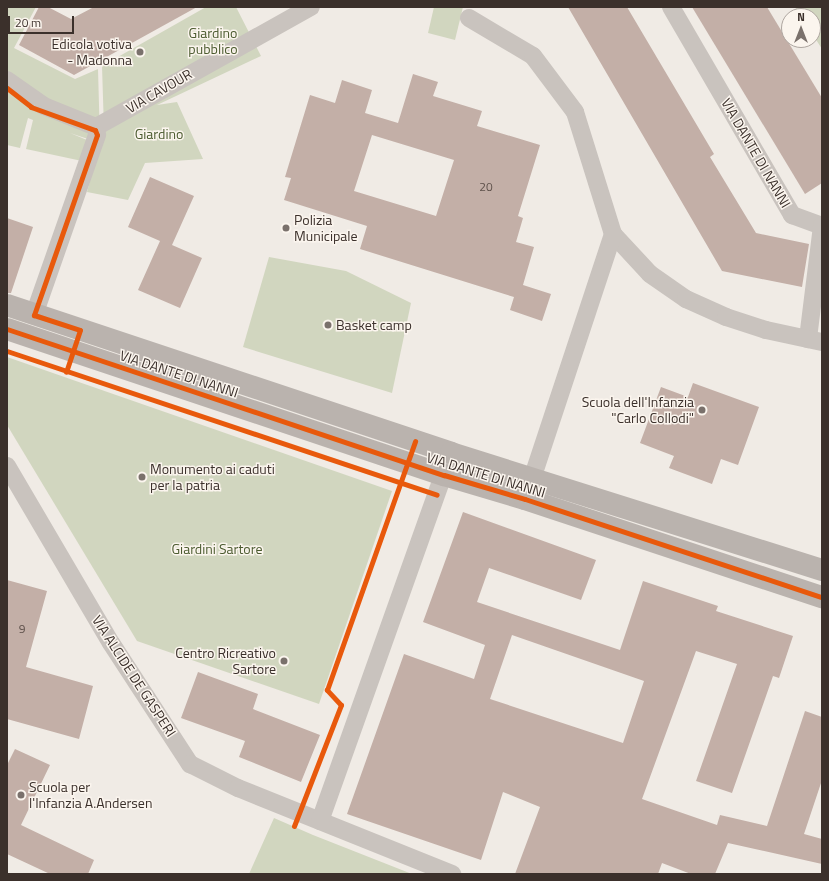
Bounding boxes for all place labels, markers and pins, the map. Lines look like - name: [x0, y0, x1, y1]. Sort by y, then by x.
- place label: Edicola votiva - Madonna: [52, 36, 132, 68]
- marker: Edicola votiva - Madonna: [135, 47, 145, 57]
- place label: Polizia Municipale: [294, 212, 358, 244]
- marker: Polizia Municipale: [281, 223, 291, 233]
- place label: Basket camp: [336, 317, 412, 333]
- marker: Basket camp: [323, 320, 333, 330]
- place label: Scuola dell'Infanzia "Carlo Collodi": [582, 394, 694, 426]
- marker: Scuola dell'Infanzia "Carlo Collodi": [697, 405, 707, 415]
- place label: Monumento ai caduti per la patria: [150, 461, 275, 494]
- marker: Monumento ai caduti per la patria: [137, 472, 147, 482]
- place label: Centro Ricreativo Sartore: [175, 645, 276, 678]
- marker: Centro Ricreativo Sartore: [279, 656, 289, 666]
- place label: Scuola per l'Infanzia A.Andersen: [29, 779, 152, 812]
- marker: Scuola per l'Infanzia A.Andersen: [16, 790, 26, 800]

